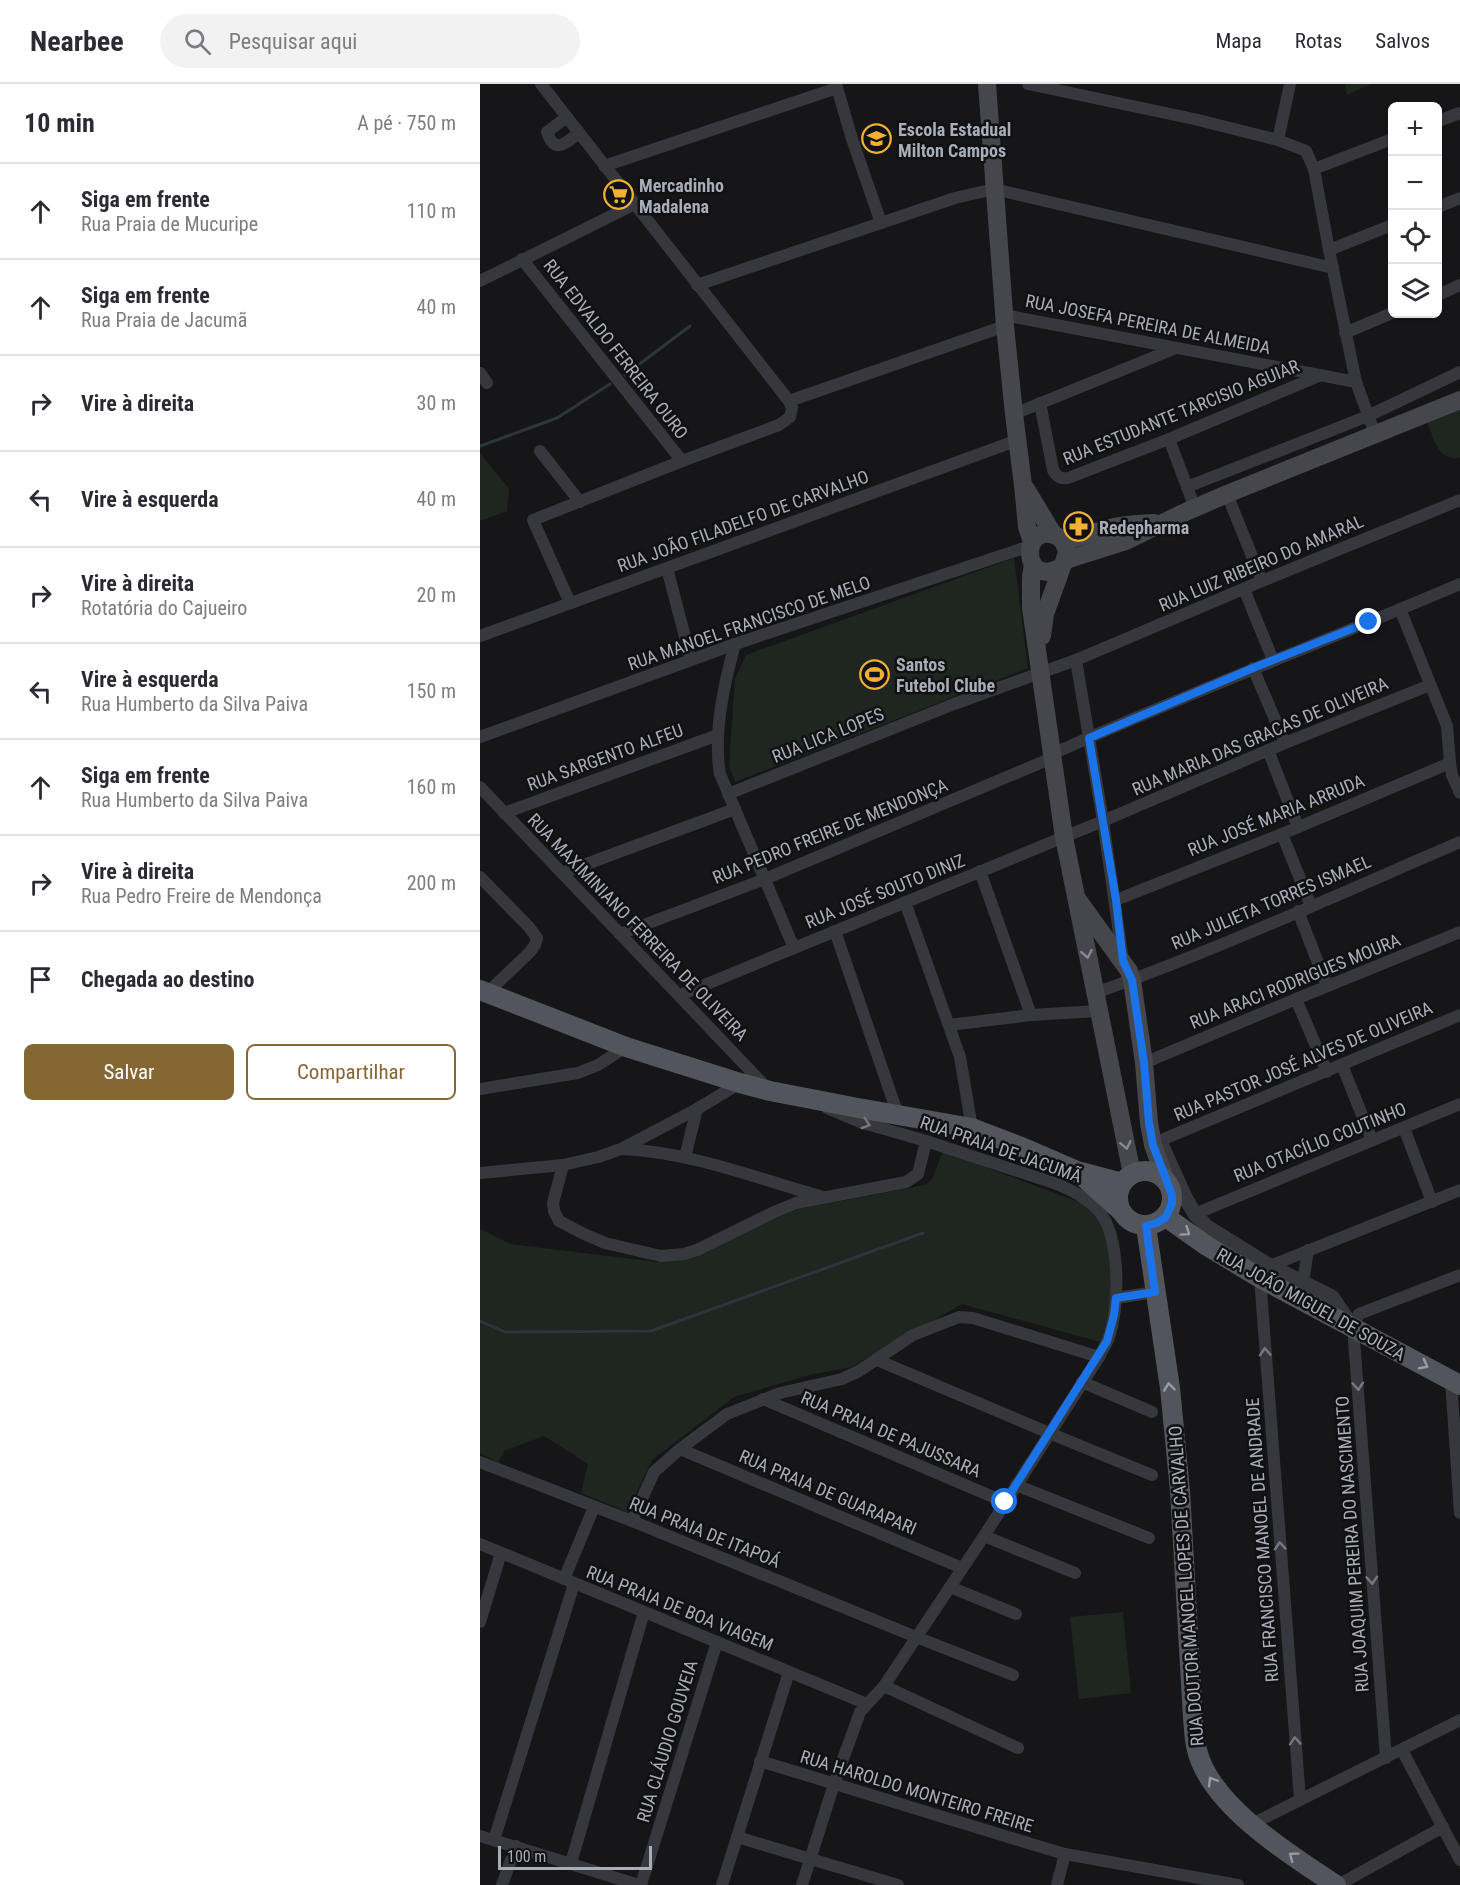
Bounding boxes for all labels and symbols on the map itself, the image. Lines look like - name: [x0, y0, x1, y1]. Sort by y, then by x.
- place label: Escola Estadual Milton Campos: [898, 119, 1011, 161]
- school or university icon: Escola Estadual Milton Campos: [861, 123, 893, 155]
- place label: Mercadinho Madalena: [639, 175, 724, 217]
- supermarket icon: Mercadinho Madalena: [602, 179, 634, 211]
- street label: RUA EDVALDO FERREIRA OURO: [539, 255, 693, 443]
- street label: RUA JOSEFA PEREIRA DE ALMEIDA: [1024, 290, 1273, 358]
- street label: RUA ESTUDANTE TARCISIO AGUIAR: [1060, 355, 1303, 469]
- street label: RUA JOÃO FILADELFO DE CARVALHO: [614, 466, 872, 576]
- street label: RUA LUIZ RIBEIRO DO AMARAL: [1156, 510, 1367, 616]
- pharmacy icon: Redepharma: [1062, 511, 1094, 543]
- place label: Redepharma: [1099, 517, 1189, 538]
- street label: RUA MANOEL FRANCISCO DE MELO: [625, 572, 873, 674]
- route end: [1355, 608, 1381, 634]
- place label: Santos Futebol Clube: [896, 654, 995, 696]
- sports icon: Santos Futebol Clube: [859, 658, 891, 690]
- street label: RUA MARIA DAS GRACAS DE OLIVEIRA: [1129, 672, 1392, 800]
- street label: RUA LICA LOPES: [769, 703, 887, 767]
- street label: RUA SARGENTO ALFEU: [524, 719, 686, 795]
- street label: RUA JOSÉ MARIA ARRUDA: [1185, 770, 1368, 860]
- street label: RUA PEDRO FREIRE DE MENDONÇA: [709, 774, 951, 888]
- street label: RUA MAXIMINIANO FERREIRA DE OLIVEIRA: [524, 809, 753, 1045]
- street label: RUA JOSÉ SOUTO DINIZ: [802, 849, 968, 933]
- street label: RUA JULIETA TORRES ISMAEL: [1168, 850, 1374, 954]
- street label: RUA ARACI RODRIGUES MOURA: [1187, 929, 1404, 1033]
- one-way arrow: [1080, 949, 1093, 959]
- street label: RUA PASTOR JOSÉ ALVES DE OLIVEIRA: [1171, 997, 1436, 1125]
- street label: RUA OTACÍLIO COUTINHO: [1231, 1098, 1409, 1186]
- street label: RUA PRAIA DE JACUMÃ: [917, 1111, 1085, 1187]
- one-way arrow: [860, 1117, 871, 1129]
- one-way arrow: [1118, 1140, 1131, 1150]
- one-way arrow: [1179, 1225, 1190, 1236]
- street label: RUA JOÃO MIGUEL DE SOUZA: [1213, 1243, 1410, 1365]
- one-way arrow: [1259, 1348, 1272, 1357]
- one-way arrow: [1417, 1358, 1428, 1369]
- one-way arrow: [1351, 1381, 1364, 1390]
- one-way arrow: [1164, 1382, 1176, 1392]
- street label: RUA PRAIA DE PAJUSSARA: [798, 1387, 985, 1482]
- street label: RUA JOAQUIM PEREIRA DO NASCIMENTO: [1331, 1395, 1373, 1693]
- street label: RUA FRANCISCO MANOEL DE ANDRADE: [1242, 1397, 1282, 1683]
- street label: RUA DOUTOR MANOEL LOPES DE CARVALHO: [1164, 1425, 1208, 1747]
- street label: RUA PRAIA DE GUARAPARI: [736, 1445, 920, 1539]
- route start: [991, 1488, 1017, 1514]
- street label: RUA PRAIA DE ITAPOÁ: [627, 1492, 784, 1572]
- one-way arrow: [1274, 1542, 1287, 1551]
- street label: RUA PRAIA DE BOA VIAGEM: [584, 1561, 776, 1655]
- one-way arrow: [1366, 1576, 1379, 1585]
- street label: RUA CLÁUDIO GOUVEIA: [632, 1657, 702, 1825]
- one-way arrow: [1289, 1736, 1302, 1745]
- street label: RUA HAROLDO MONTEIRO FREIRE: [798, 1745, 1036, 1837]
- one-way arrow: [1208, 1777, 1220, 1787]
- scale bar: [498, 1843, 652, 1870]
- one-way arrow: [1288, 1852, 1299, 1863]

